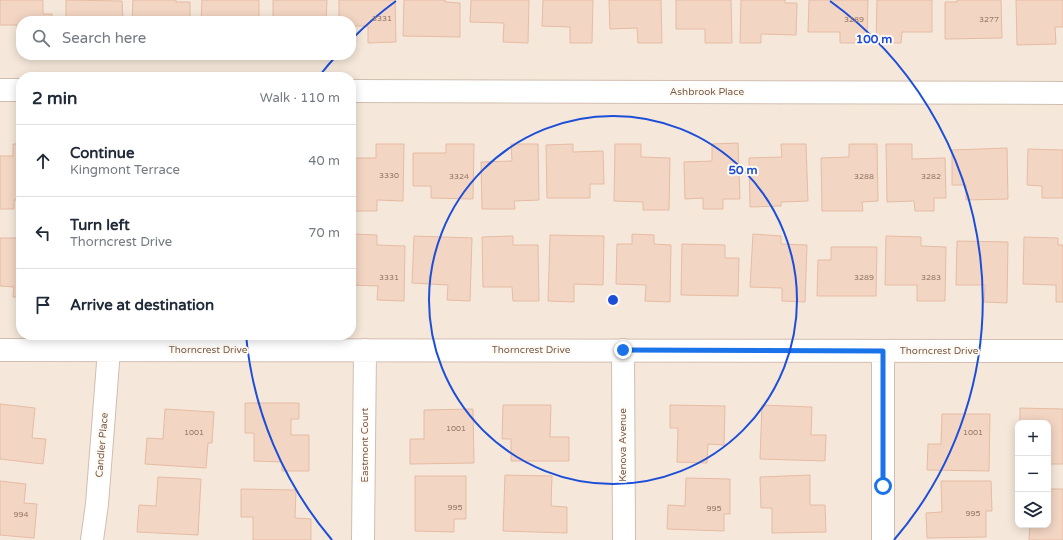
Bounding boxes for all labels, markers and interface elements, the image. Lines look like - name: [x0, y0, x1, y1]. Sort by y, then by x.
- house number: 3331: [372, 14, 392, 23]
- house number: 3289: [844, 15, 864, 24]
- house number: 3277: [979, 15, 999, 24]
- search box: [16, 16, 356, 60]
- icon: search: [30, 27, 52, 49]
- text: Search here: [62, 29, 146, 47]
- text: 100 m: [856, 32, 892, 46]
- street label: Ashbrook Place: [670, 86, 744, 98]
- text: 2 min: [32, 88, 77, 109]
- text: Walk · 110 m: [260, 90, 340, 106]
- text: Continue: [70, 144, 134, 162]
- icon: ahead: [32, 150, 54, 172]
- text: 40 m: [308, 153, 340, 169]
- text: Kingmont Terrace: [70, 162, 180, 178]
- text: 50 m: [728, 163, 758, 177]
- house number: 3330: [379, 171, 399, 180]
- house number: 3324: [449, 172, 469, 181]
- house number: 3288: [854, 172, 874, 181]
- house number: 3282: [921, 172, 941, 181]
- text: Turn left: [70, 216, 130, 234]
- icon: left: [32, 222, 54, 244]
- text: 70 m: [308, 225, 340, 241]
- text: Thorncrest Drive: [70, 234, 172, 250]
- house number: 3331: [379, 273, 399, 282]
- house number: 3289: [854, 273, 874, 282]
- house number: 3283: [921, 273, 941, 282]
- centre of rings: [606, 293, 620, 307]
- icon: arrive: [32, 294, 54, 316]
- text: Arrive at destination: [70, 296, 214, 314]
- route end: [614, 341, 632, 359]
- street label: Thorncrest Drive: [169, 344, 248, 356]
- street label: Thorncrest Drive: [492, 344, 571, 356]
- street label: Thorncrest Drive: [900, 345, 979, 357]
- street label: Eastmont Court: [359, 407, 371, 482]
- street label: Kenova Avenue: [617, 408, 629, 482]
- street label: Candler Place: [93, 412, 111, 478]
- map controls: [1015, 420, 1051, 528]
- button: +: [1015, 420, 1051, 456]
- house number: 1001: [446, 424, 466, 433]
- house number: 1001: [184, 428, 204, 437]
- house number: 1001: [963, 428, 983, 437]
- button: −: [1015, 456, 1051, 492]
- route start: [874, 477, 892, 495]
- button: layers: [1015, 492, 1051, 528]
- house number: 995: [447, 503, 463, 512]
- house number: 995: [706, 504, 722, 513]
- house number: 995: [965, 509, 981, 518]
- house number: 994: [13, 510, 29, 519]

